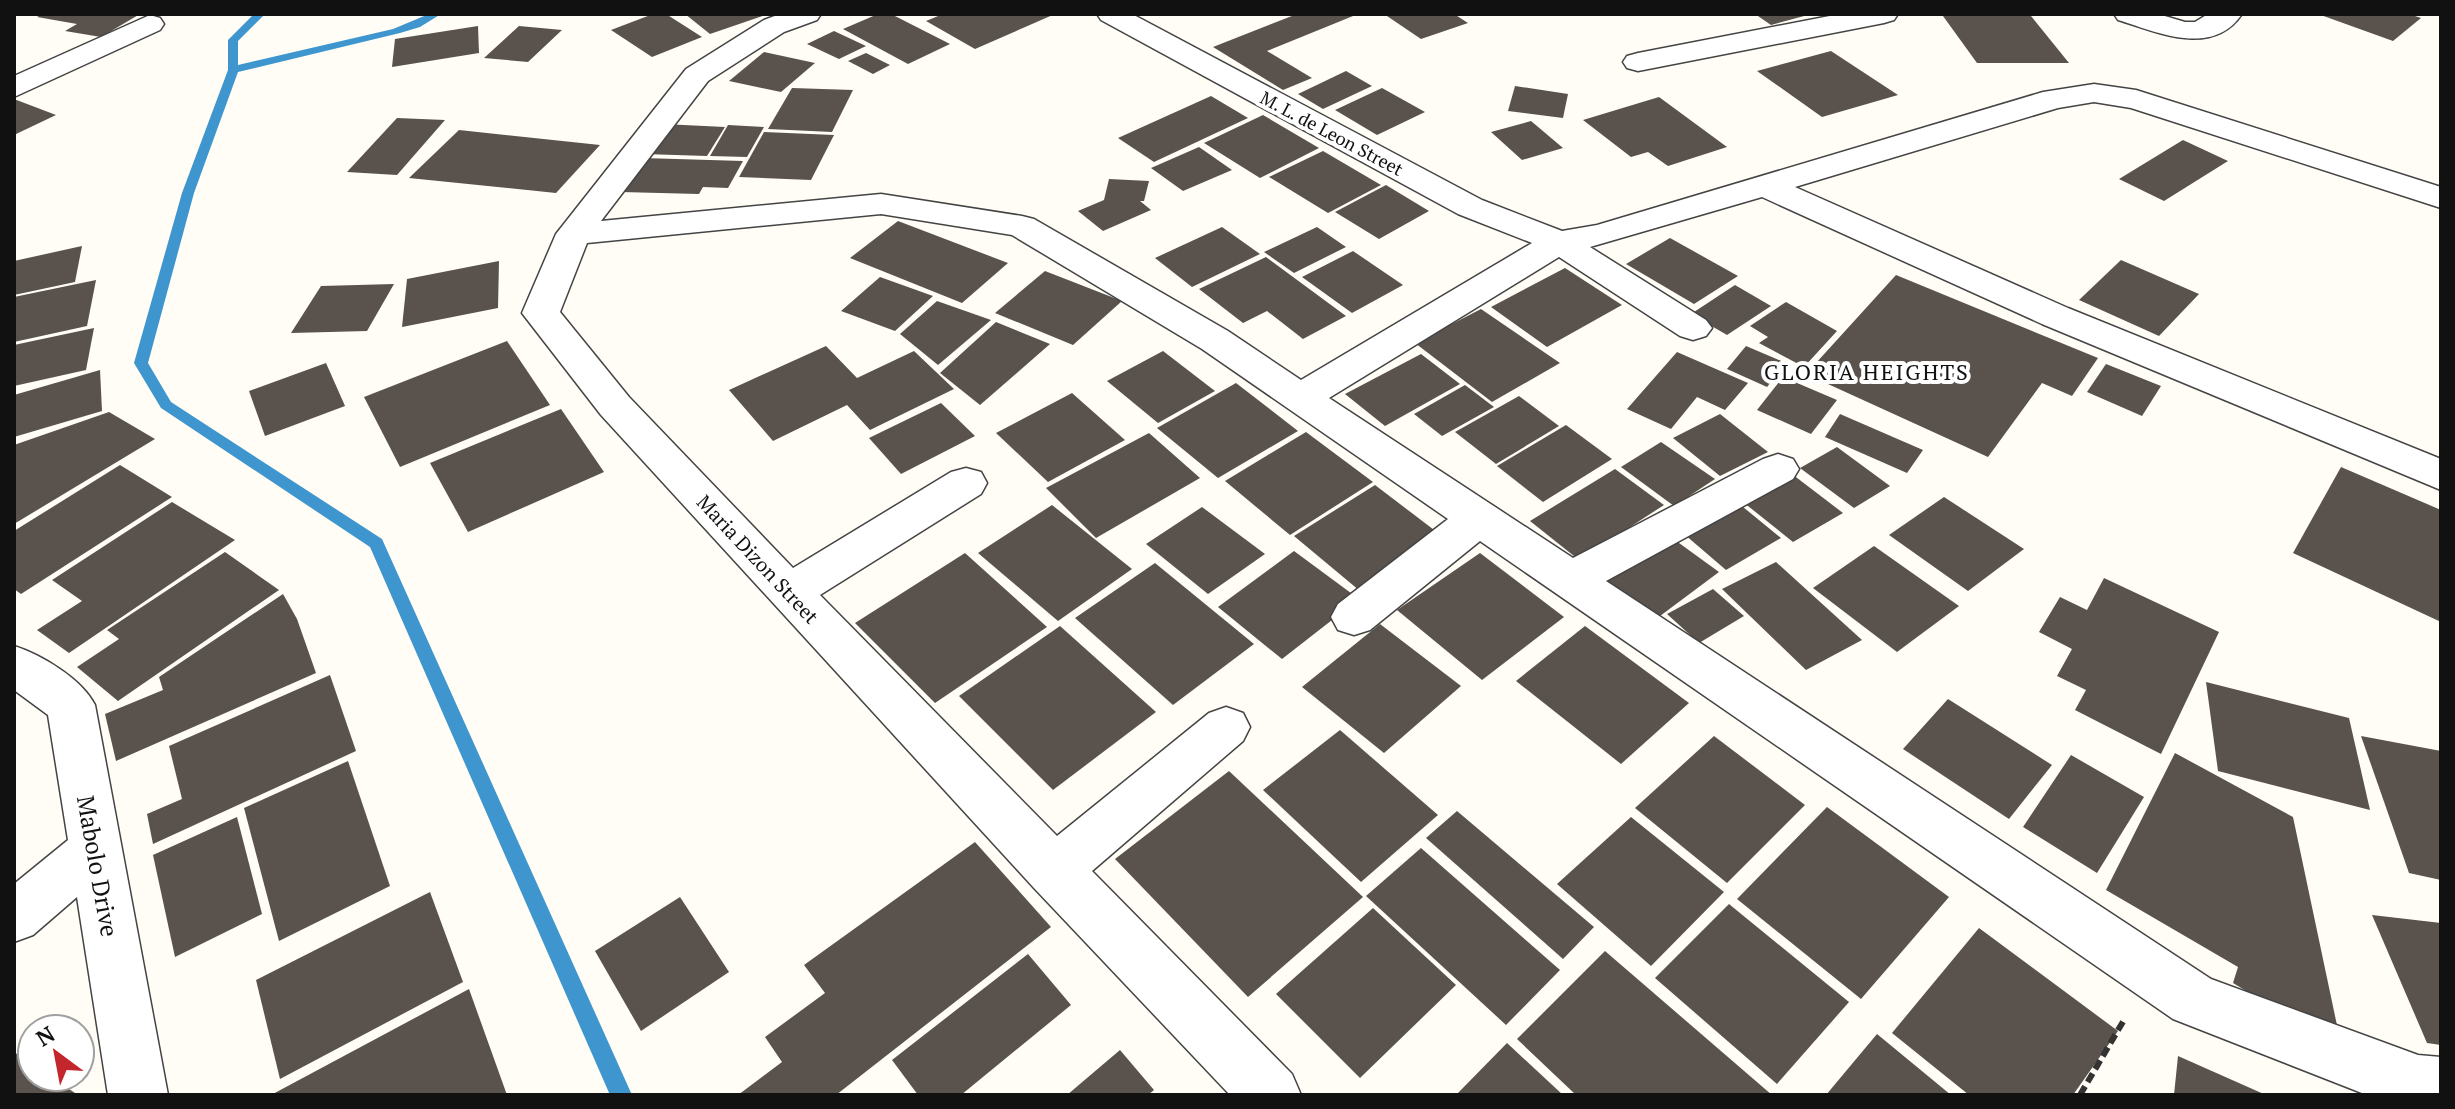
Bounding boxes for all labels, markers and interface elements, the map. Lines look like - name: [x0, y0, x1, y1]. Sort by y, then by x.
- street label: M. L. de Leon Street: [1257, 85, 1408, 181]
- district label: GLORIA HEIGHTS: [1764, 357, 1970, 386]
- street label: Maria Dizon Street: [691, 489, 825, 630]
- street label: Mabolo Drive: [70, 793, 126, 939]
- north arrow: [16, 1013, 96, 1093]
- text: N: [30, 1019, 60, 1052]

